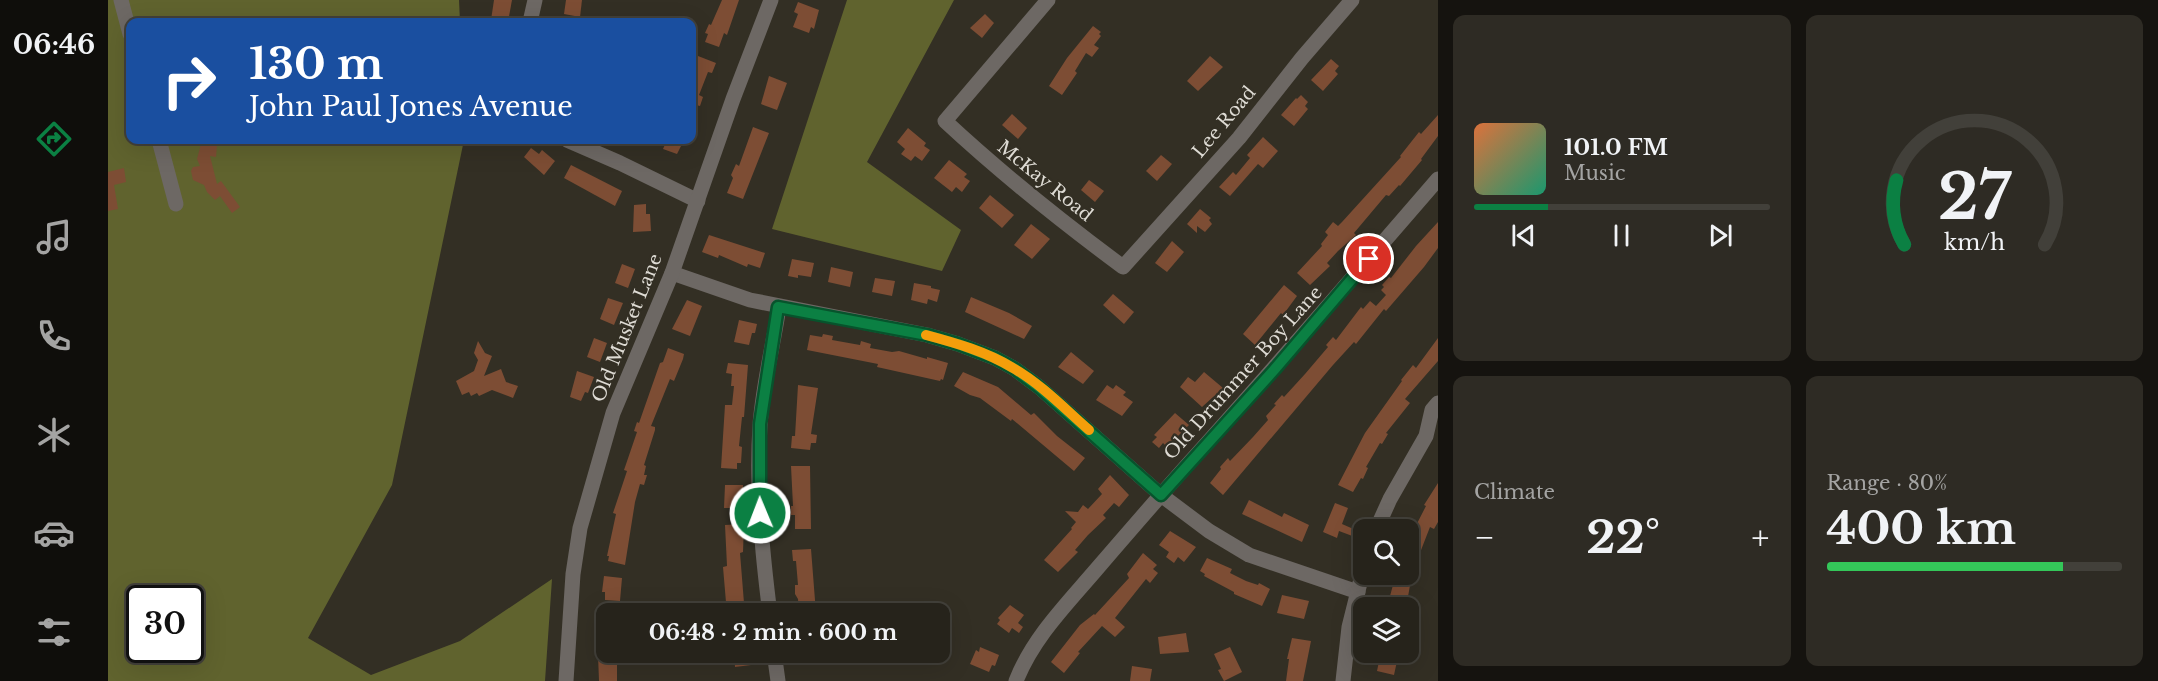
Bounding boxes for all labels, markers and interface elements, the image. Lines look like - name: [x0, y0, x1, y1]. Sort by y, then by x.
- text: 06:46: [13, 28, 95, 61]
- text: 130 m: [249, 38, 383, 90]
- icon: right: [150, 42, 228, 120]
- street label: Lee Road: [1188, 82, 1260, 162]
- text: John Paul Jones Avenue: [249, 90, 573, 123]
- icon: directions: [33, 118, 75, 160]
- text: 101.0 FM: [1564, 134, 1668, 161]
- street label: McKay Road: [993, 136, 1097, 226]
- text: 27: [1938, 158, 2011, 236]
- text: Music: [1564, 161, 1625, 185]
- icon: music: [33, 216, 75, 258]
- icon: previous: [1507, 219, 1540, 252]
- icon: pause: [1605, 219, 1638, 252]
- icon: next: [1704, 219, 1737, 252]
- text: km/h: [1944, 229, 2005, 256]
- pin: [1343, 233, 1394, 284]
- icon: arrive: [1352, 242, 1385, 275]
- street label: Old Musket Lane: [587, 251, 667, 405]
- street label: Old Drummer Boy Lane: [1159, 282, 1327, 464]
- icon: phone: [33, 315, 75, 357]
- icon: climate: [33, 414, 75, 456]
- text: Range · 80%: [1827, 471, 1947, 495]
- text: Climate: [1474, 480, 1555, 504]
- position arrow: [728, 481, 792, 545]
- text: 400 km: [1827, 500, 2016, 556]
- text: 22°: [1586, 509, 1660, 565]
- icon: car: [33, 512, 75, 554]
- text: −: [1474, 517, 1495, 558]
- text: +: [1751, 517, 1770, 558]
- map controls: [1353, 519, 1419, 663]
- button: search: [1353, 519, 1419, 585]
- speed limit sign: 30: [126, 585, 204, 663]
- button: layers: [1353, 597, 1419, 663]
- icon: filters: [33, 611, 75, 653]
- text: 06:48 · 2 min · 600 m: [649, 619, 897, 646]

